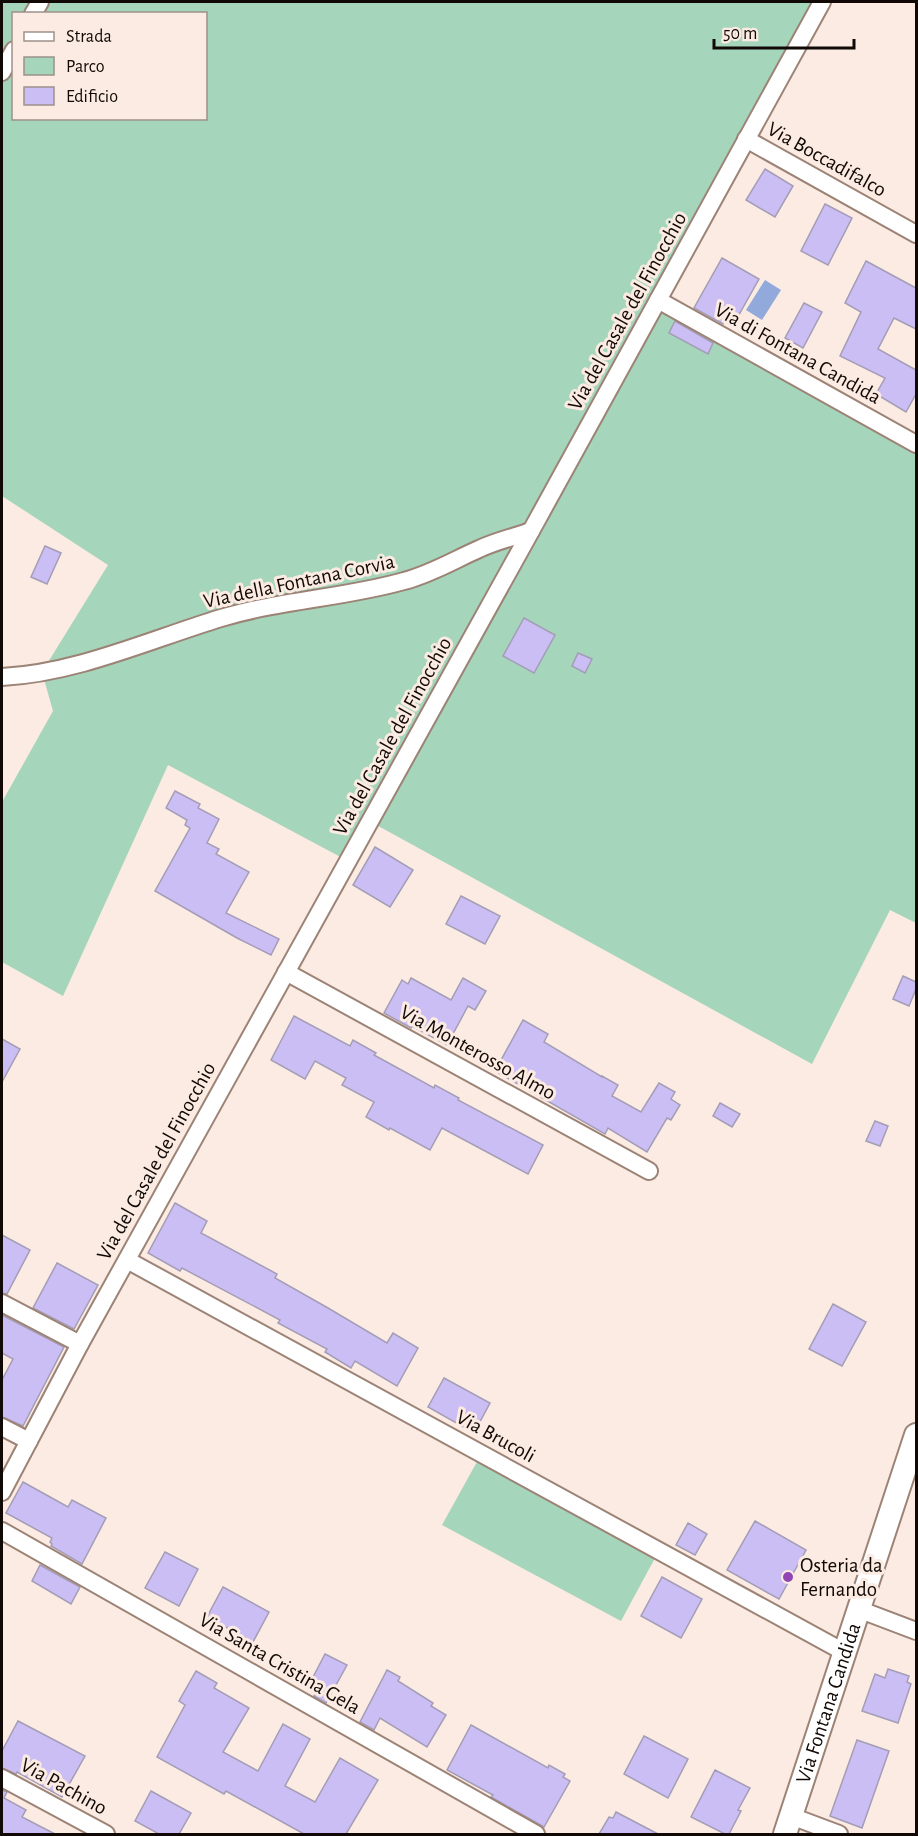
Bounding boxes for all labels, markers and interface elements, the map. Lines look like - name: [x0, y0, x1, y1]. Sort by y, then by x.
- legend: [12, 12, 207, 120]
- scale bar: [714, 12, 854, 50]
- text: 50 m: [723, 25, 757, 43]
- text: Strada: [66, 28, 112, 46]
- text: Parco: [66, 58, 105, 76]
- text: Edificio: [66, 88, 118, 106]
- street label: Via Boccadifalco: [764, 118, 890, 201]
- street label: Via del Casale del Finocchio: [564, 209, 691, 414]
- street label: Via di Fontana Candida: [711, 299, 885, 408]
- street label: Via della Fontana Corvia: [202, 551, 397, 612]
- street label: Via del Casale del Finocchio: [329, 634, 456, 839]
- street label: Via Monterosso Almo: [397, 1001, 559, 1104]
- street label: Via del Casale del Finocchio: [93, 1059, 220, 1264]
- street label: Via Brucoli: [452, 1406, 539, 1467]
- place label: Osteria da Fernando: [800, 1555, 883, 1600]
- marker: Osteria da Fernando: [781, 1570, 795, 1584]
- street label: Via Santa Cristina Gela: [195, 1609, 364, 1718]
- street label: Via Fontana Candida: [792, 1620, 865, 1786]
- street label: Via Pachino: [17, 1754, 111, 1819]

